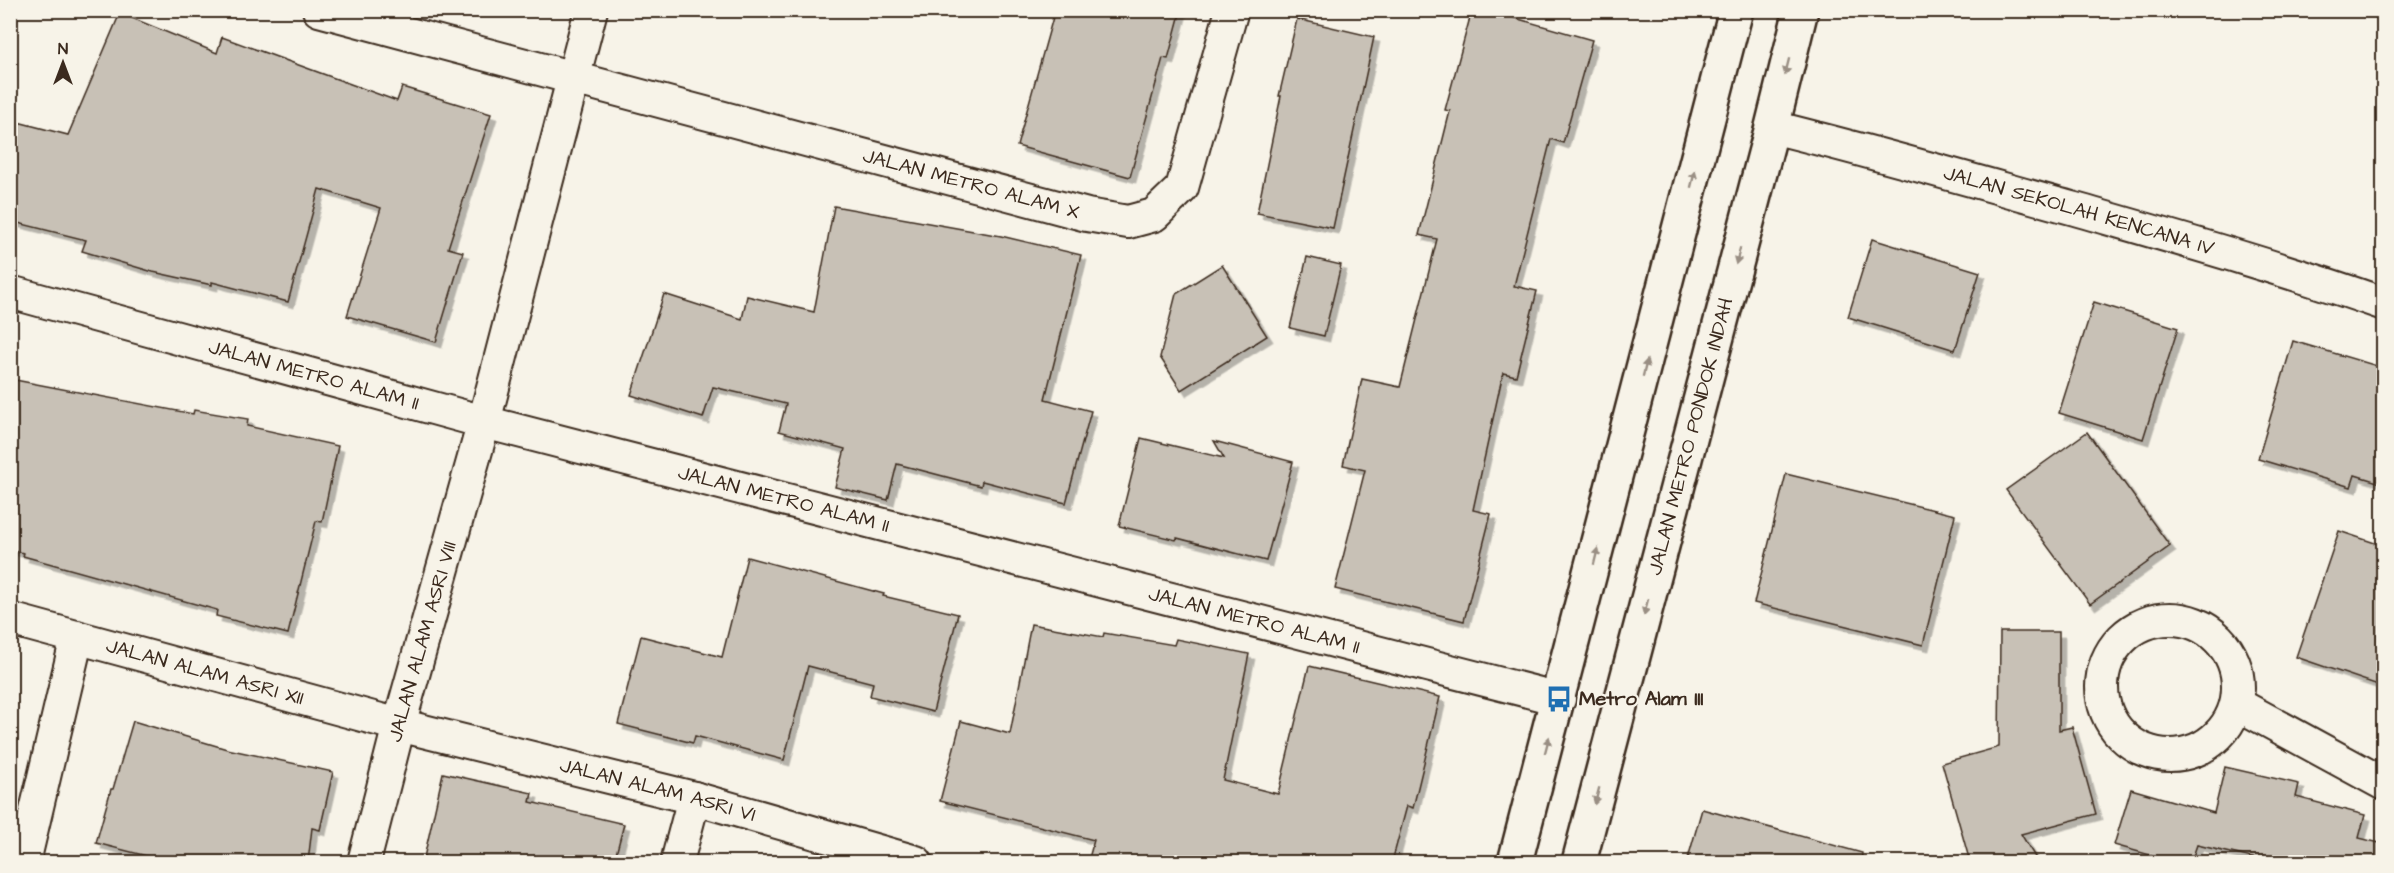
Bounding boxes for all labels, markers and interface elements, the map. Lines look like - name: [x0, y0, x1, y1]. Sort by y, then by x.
- north arrow: [33, 33, 93, 93]
- text: N: [58, 38, 68, 60]
- one-way arrow: [1782, 58, 1792, 77]
- street label: JALAN METRO ALAM X: [860, 142, 1083, 226]
- street label: JALAN SEKOLAH KENCANA IV: [1940, 159, 2218, 263]
- one-way arrow: [1689, 170, 1699, 188]
- one-way arrow: [1733, 247, 1743, 265]
- street label: JALAN METRO PONDOK INDAH: [1641, 295, 1741, 578]
- street label: JALAN METRO ALAM II: [205, 333, 422, 418]
- one-way arrow: [1640, 358, 1650, 377]
- street label: JALAN METRO ALAM II: [675, 459, 892, 540]
- street label: JALAN ALAM ASRI VIII: [381, 538, 464, 745]
- one-way arrow: [1591, 547, 1601, 566]
- street label: JALAN METRO ALAM II: [1146, 580, 1363, 661]
- one-way arrow: [1641, 598, 1650, 616]
- street label: JALAN ALAM ASRI XII: [103, 632, 307, 712]
- bus stop icon: Metro Alam III: [1544, 684, 1574, 714]
- place label: Metro Alam III: [1579, 685, 1704, 713]
- one-way arrow: [1542, 736, 1552, 754]
- street label: JALAN ALAM ASRI VI: [557, 751, 759, 829]
- one-way arrow: [1591, 787, 1601, 805]

